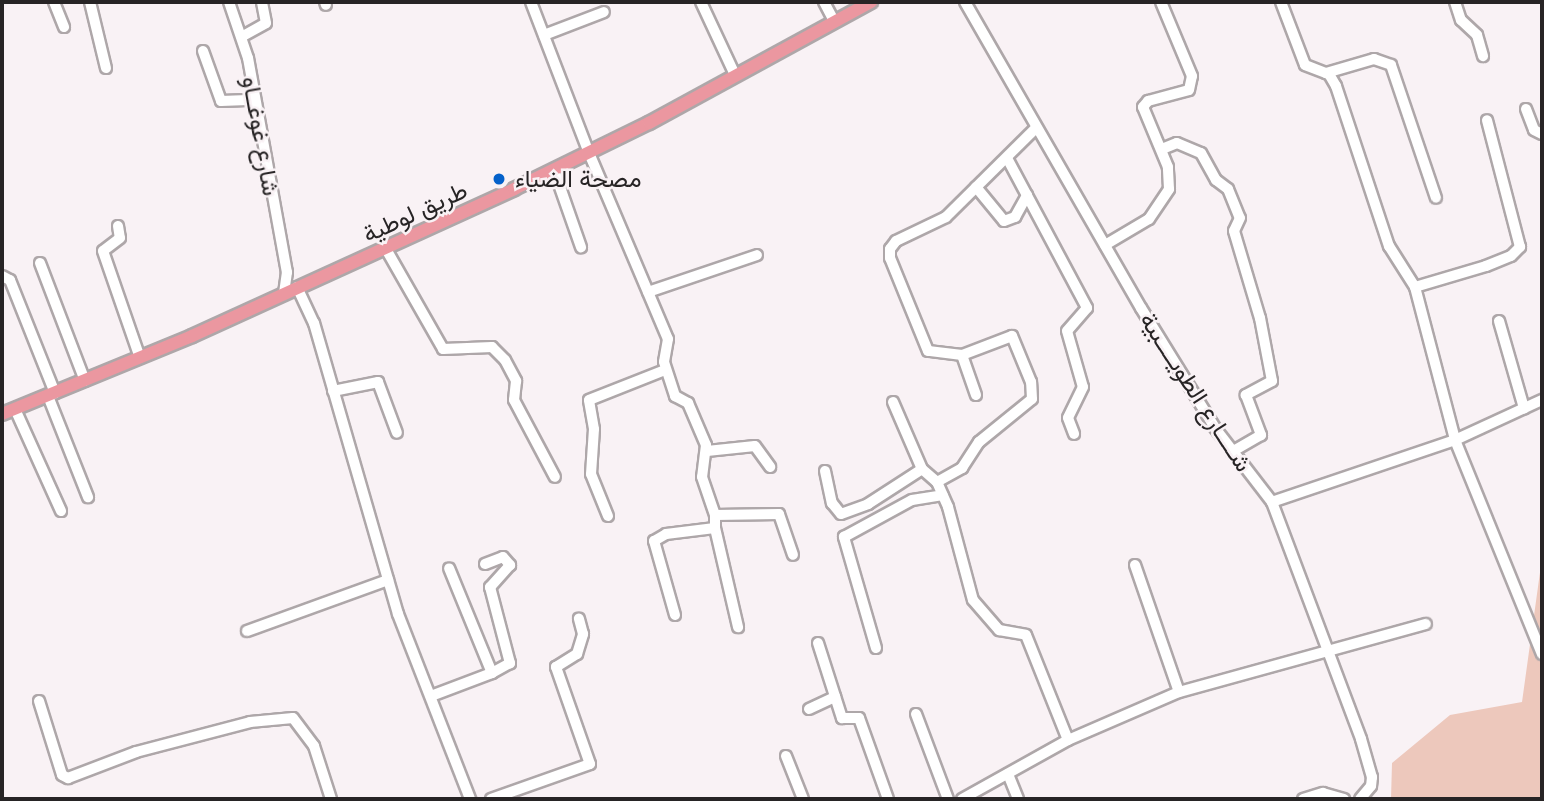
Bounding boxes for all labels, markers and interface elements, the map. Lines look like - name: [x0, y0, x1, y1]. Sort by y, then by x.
- street label: شارع غوغــاو: [236, 74, 286, 198]
- place label: مصحة الضياء: [515, 165, 641, 193]
- marker: مصحة الضياء: [489, 169, 509, 189]
- street label: طريق لوطية: [358, 175, 472, 249]
- street label: شــــارع الطويــــبية: [1134, 307, 1258, 477]

